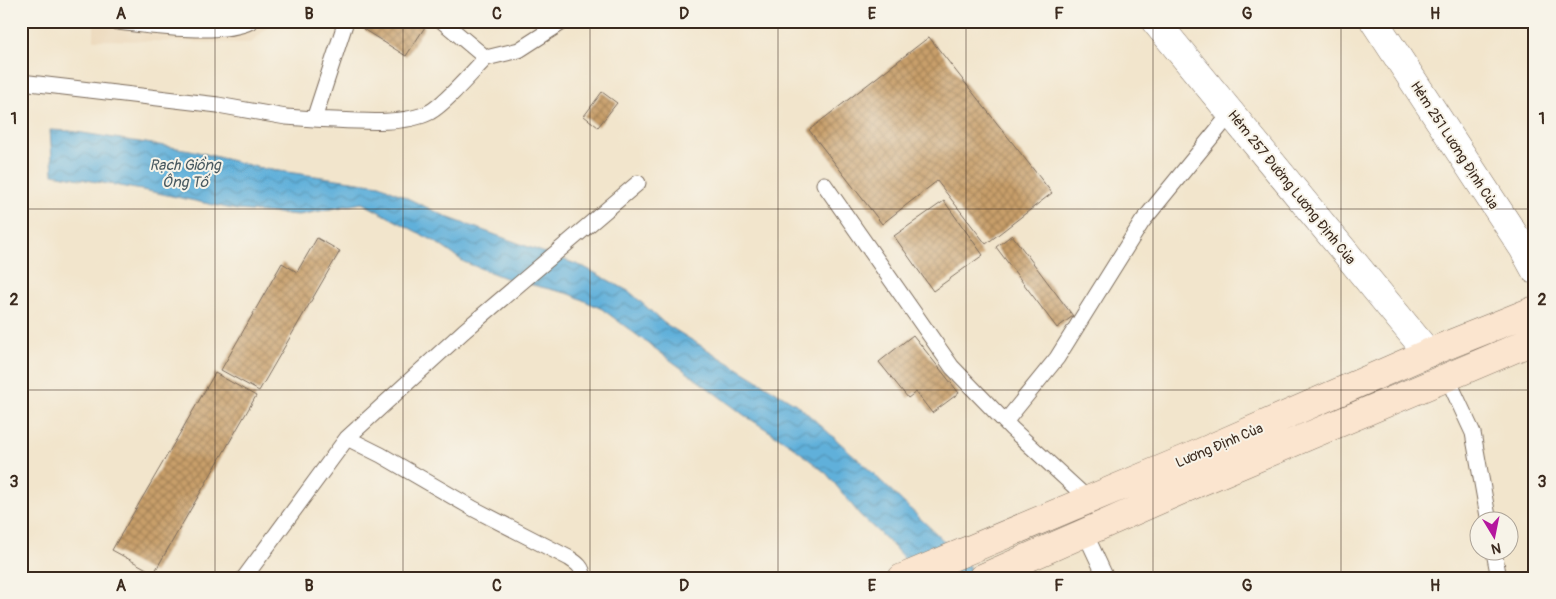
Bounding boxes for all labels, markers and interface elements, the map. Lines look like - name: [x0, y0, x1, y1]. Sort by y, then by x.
- text: A: [116, 4, 127, 24]
- text: B: [304, 4, 314, 24]
- text: C: [492, 4, 502, 24]
- text: D: [679, 4, 689, 24]
- text: E: [868, 4, 877, 24]
- text: F: [1054, 4, 1064, 24]
- text: G: [1242, 4, 1253, 24]
- text: H: [1430, 4, 1440, 24]
- street label: Hẻm 251 Lương Định Của: [1407, 78, 1502, 212]
- street label: Hẻm 257 Đường Lương Định Của: [1224, 107, 1359, 268]
- text: 1: [11, 109, 17, 129]
- text: 1: [1539, 109, 1545, 129]
- water label: Rạch Giồng Ông Tố: [150, 156, 222, 192]
- text: 2: [10, 290, 19, 310]
- text: 2: [1538, 290, 1547, 310]
- street label: Lương Định Của: [1173, 419, 1266, 472]
- text: 3: [10, 472, 19, 492]
- text: 3: [1538, 472, 1547, 492]
- north arrow: [1468, 512, 1518, 562]
- text: N: [1490, 539, 1502, 558]
- text: A: [116, 576, 127, 596]
- text: B: [304, 576, 314, 596]
- text: C: [492, 576, 502, 596]
- text: D: [679, 576, 689, 596]
- text: E: [868, 576, 877, 596]
- text: F: [1054, 576, 1064, 596]
- text: G: [1242, 576, 1253, 596]
- text: H: [1430, 576, 1440, 596]

